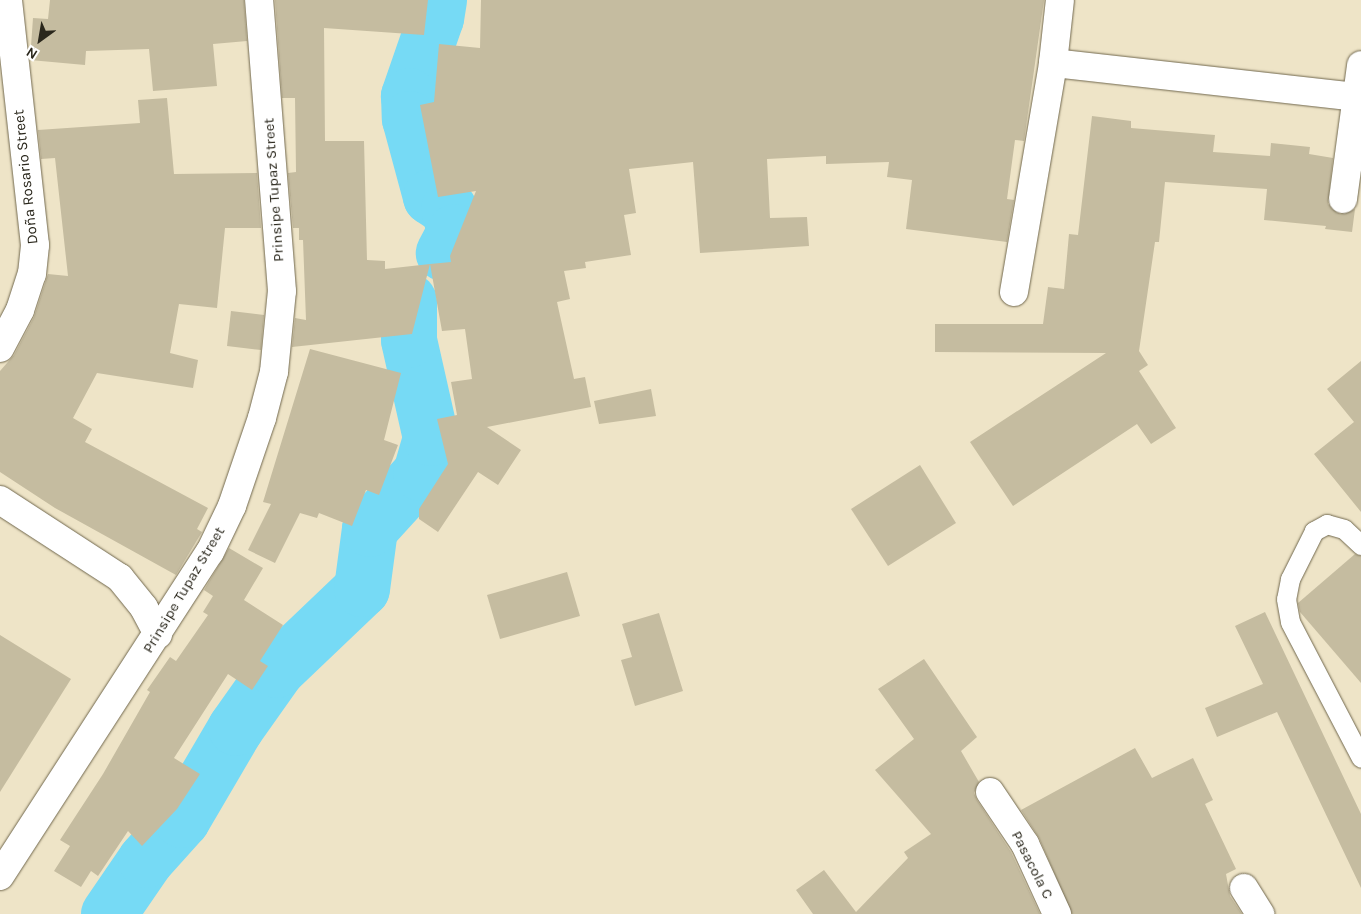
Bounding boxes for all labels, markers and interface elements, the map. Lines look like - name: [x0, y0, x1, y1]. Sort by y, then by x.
- north arrow: [15, 15, 65, 65]
- text: N: [23, 43, 41, 63]
- street label: Doña Rosario Street: [10, 109, 42, 245]
- street label: Prinsipe Tupaz Street: [260, 118, 288, 262]
- street label: Prinsipe Tupaz Street: [139, 524, 229, 656]
- street label: Pasacola C: [1007, 828, 1057, 902]

